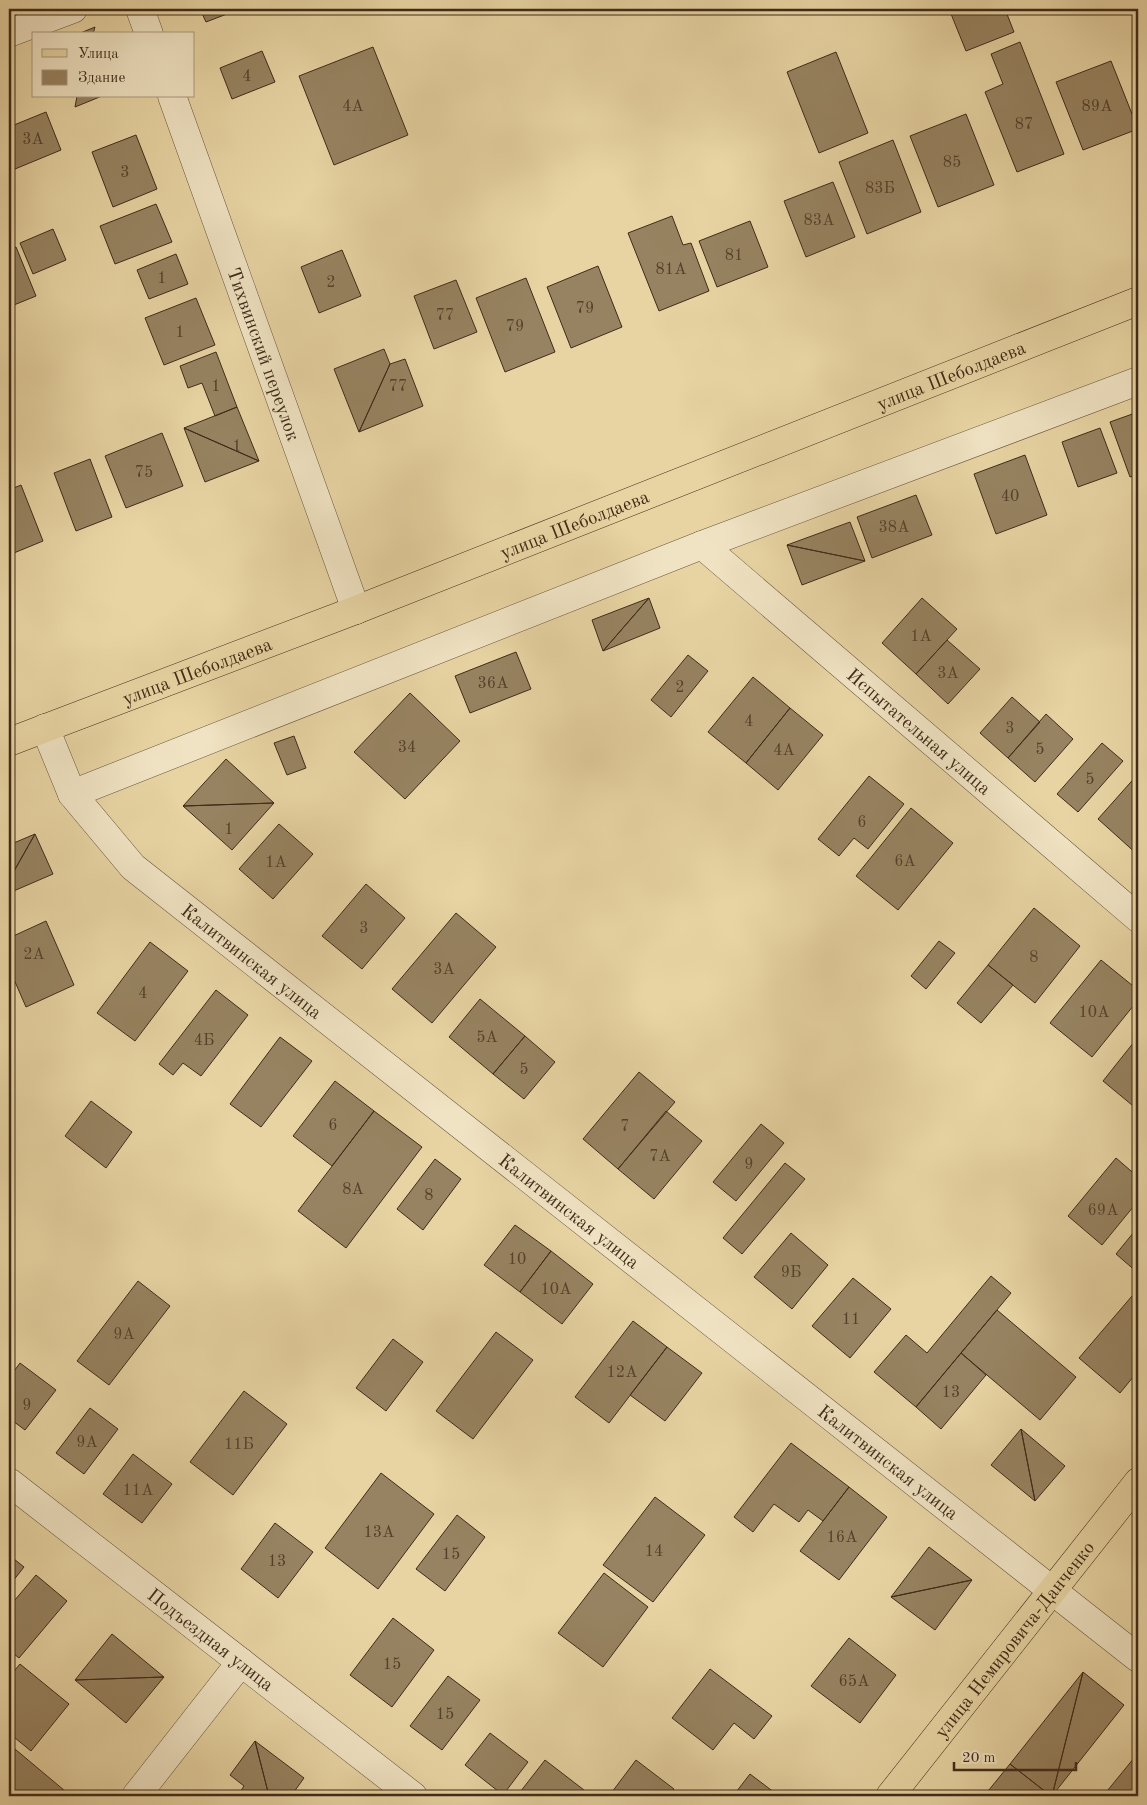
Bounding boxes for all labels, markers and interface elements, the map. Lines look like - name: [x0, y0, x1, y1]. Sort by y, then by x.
- legend: [32, 32, 195, 98]
- text: Улица: [78, 47, 119, 62]
- house number: 4: [242, 69, 252, 85]
- text: Здание: [78, 71, 125, 86]
- house number: 4А: [342, 99, 364, 115]
- house number: 89А: [1082, 99, 1112, 115]
- house number: 87: [1015, 117, 1033, 133]
- house number: 3А: [22, 132, 44, 148]
- house number: 85: [943, 155, 961, 171]
- house number: 3: [120, 165, 130, 181]
- house number: 83Б: [865, 181, 895, 197]
- house number: 83А: [804, 213, 834, 229]
- house number: 81: [725, 248, 743, 264]
- house number: 81А: [656, 262, 686, 278]
- street label: Тихвинский переулок: [222, 266, 302, 444]
- house number: 1: [157, 271, 167, 287]
- house number: 2: [326, 275, 336, 291]
- house number: 79: [576, 301, 594, 317]
- house number: 77: [436, 308, 454, 324]
- house number: 79: [506, 319, 524, 335]
- house number: 1: [175, 325, 185, 341]
- street label: улица Шеболдаева: [875, 339, 1029, 415]
- house number: 1: [211, 379, 221, 395]
- house number: 77: [389, 379, 407, 395]
- house number: 1: [232, 439, 242, 455]
- house number: 75: [135, 465, 153, 481]
- street label: улица Шеболдаева: [498, 488, 653, 564]
- house number: 40: [1001, 489, 1019, 505]
- house number: 38А: [879, 520, 909, 536]
- house number: 1А: [910, 629, 932, 645]
- street label: улица Шеболдаева: [120, 636, 276, 710]
- street label: Испытательная улица: [842, 666, 994, 800]
- house number: 3А: [937, 666, 959, 682]
- house number: 36А: [478, 676, 508, 692]
- house number: 2: [675, 680, 685, 696]
- house number: 4: [744, 714, 754, 730]
- house number: 3: [1005, 721, 1015, 737]
- house number: 34: [398, 740, 416, 756]
- house number: 5: [1035, 742, 1045, 758]
- house number: 4А: [773, 743, 795, 759]
- house number: 5: [1085, 772, 1095, 788]
- house number: 6: [857, 815, 867, 831]
- house number: 1: [224, 822, 234, 838]
- house number: 6А: [894, 854, 916, 870]
- house number: 1А: [265, 855, 287, 871]
- street label: Калитвинская улица: [177, 902, 325, 1024]
- house number: 3: [359, 921, 369, 937]
- house number: 2А: [23, 947, 45, 963]
- house number: 8: [1029, 950, 1039, 966]
- house number: 3А: [433, 962, 455, 978]
- house number: 4: [138, 986, 148, 1002]
- house number: 10А: [1079, 1005, 1109, 1021]
- house number: 5А: [476, 1030, 498, 1046]
- house number: 4Б: [194, 1033, 214, 1049]
- house number: 5: [519, 1062, 529, 1078]
- house number: 6: [328, 1118, 338, 1134]
- house number: 7: [620, 1119, 630, 1135]
- house number: 7А: [649, 1149, 671, 1165]
- street label: Калитвинская улица: [494, 1152, 642, 1274]
- house number: 9: [744, 1157, 754, 1173]
- house number: 8А: [342, 1182, 364, 1198]
- house number: 8: [424, 1188, 434, 1204]
- house number: 69А: [1088, 1203, 1118, 1219]
- house number: 10: [508, 1252, 526, 1268]
- house number: 9Б: [781, 1265, 801, 1281]
- house number: 10А: [541, 1282, 571, 1298]
- house number: 11: [842, 1312, 860, 1328]
- house number: 9А: [113, 1327, 135, 1343]
- house number: 12А: [607, 1365, 637, 1381]
- house number: 13: [942, 1385, 960, 1401]
- house number: 9: [22, 1398, 32, 1414]
- street label: Калитвинская улица: [813, 1403, 961, 1525]
- house number: 9А: [76, 1435, 98, 1451]
- house number: 11Б: [224, 1437, 254, 1453]
- house number: 11А: [123, 1483, 153, 1499]
- house number: 13А: [364, 1525, 394, 1541]
- house number: 16А: [827, 1530, 857, 1546]
- street label: улица Немировича-Данченко: [933, 1539, 1099, 1743]
- house number: 14: [645, 1544, 663, 1560]
- house number: 15: [442, 1547, 460, 1563]
- house number: 13: [268, 1554, 286, 1570]
- street label: Подъездная улица: [143, 1586, 277, 1696]
- house number: 15: [383, 1657, 401, 1673]
- house number: 65А: [839, 1674, 869, 1690]
- house number: 15: [436, 1707, 454, 1723]
- scale bar: [954, 1740, 1077, 1772]
- text: 20 m: [962, 1751, 996, 1766]

